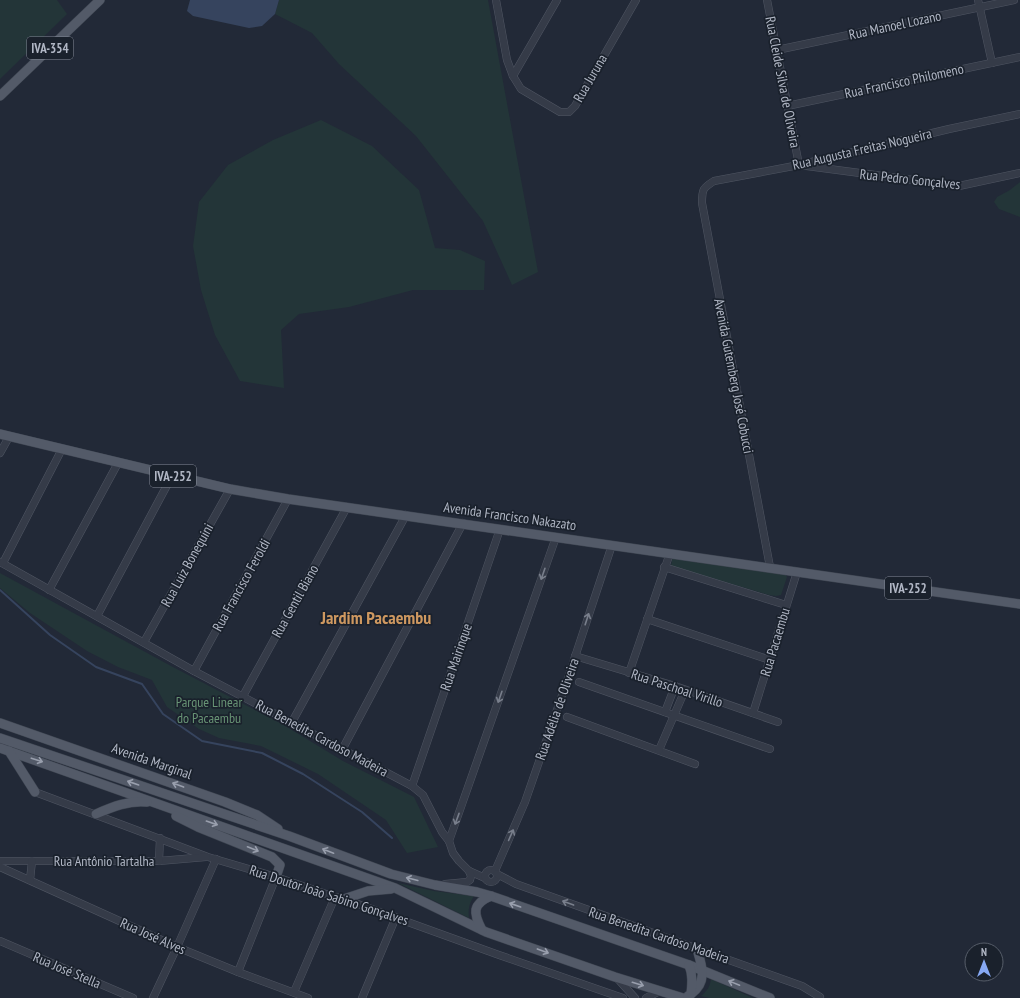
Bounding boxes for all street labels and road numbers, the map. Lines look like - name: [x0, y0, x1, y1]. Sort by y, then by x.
- street label: Rua Manoel Lozano: [847, 6, 943, 44]
- street label: Rua Cleide Silva de Oliveira: [761, 15, 805, 149]
- road number: IVA-354: [27, 37, 73, 59]
- street label: Rua Juruna: [569, 51, 611, 105]
- street label: Rua Francisco Philomeno: [843, 60, 965, 102]
- street label: Rua Augusta Freitas Nogueira: [791, 124, 933, 174]
- street label: Rua Pedro Gonçalves: [859, 165, 961, 193]
- street label: Avenida Gutemberg José Cobucci: [710, 297, 758, 455]
- road number: IVA-252: [150, 465, 196, 487]
- street label: Avenida Francisco Nakazato: [443, 498, 577, 534]
- street label: Rua Luiz Bonequini: [157, 520, 217, 610]
- street label: Rua Francisco Feroldi: [208, 536, 274, 634]
- street label: Rua Gentil Biano: [268, 561, 322, 641]
- road number: IVA-252: [885, 577, 931, 599]
- street label: Rua Pacaembu: [756, 606, 794, 678]
- street label: Rua Mairinque: [436, 621, 476, 693]
- street label: Rua Adélia de Oliveira: [531, 656, 583, 762]
- street label: Rua Paschoal Virillo: [629, 665, 725, 711]
- street label: Rua Benedita Cardoso Madeira: [253, 695, 391, 781]
- street label: Avenida Marginal: [110, 739, 195, 783]
- street label: Rua Antônio Tartalha: [54, 852, 154, 870]
- street label: Rua Doutor João Sabino Gonçalves: [247, 861, 411, 929]
- street label: Rua Benedita Cardoso Madeira: [586, 902, 732, 968]
- street label: Rua José Alves: [117, 914, 189, 959]
- street label: Rua José Stella: [30, 948, 104, 992]

